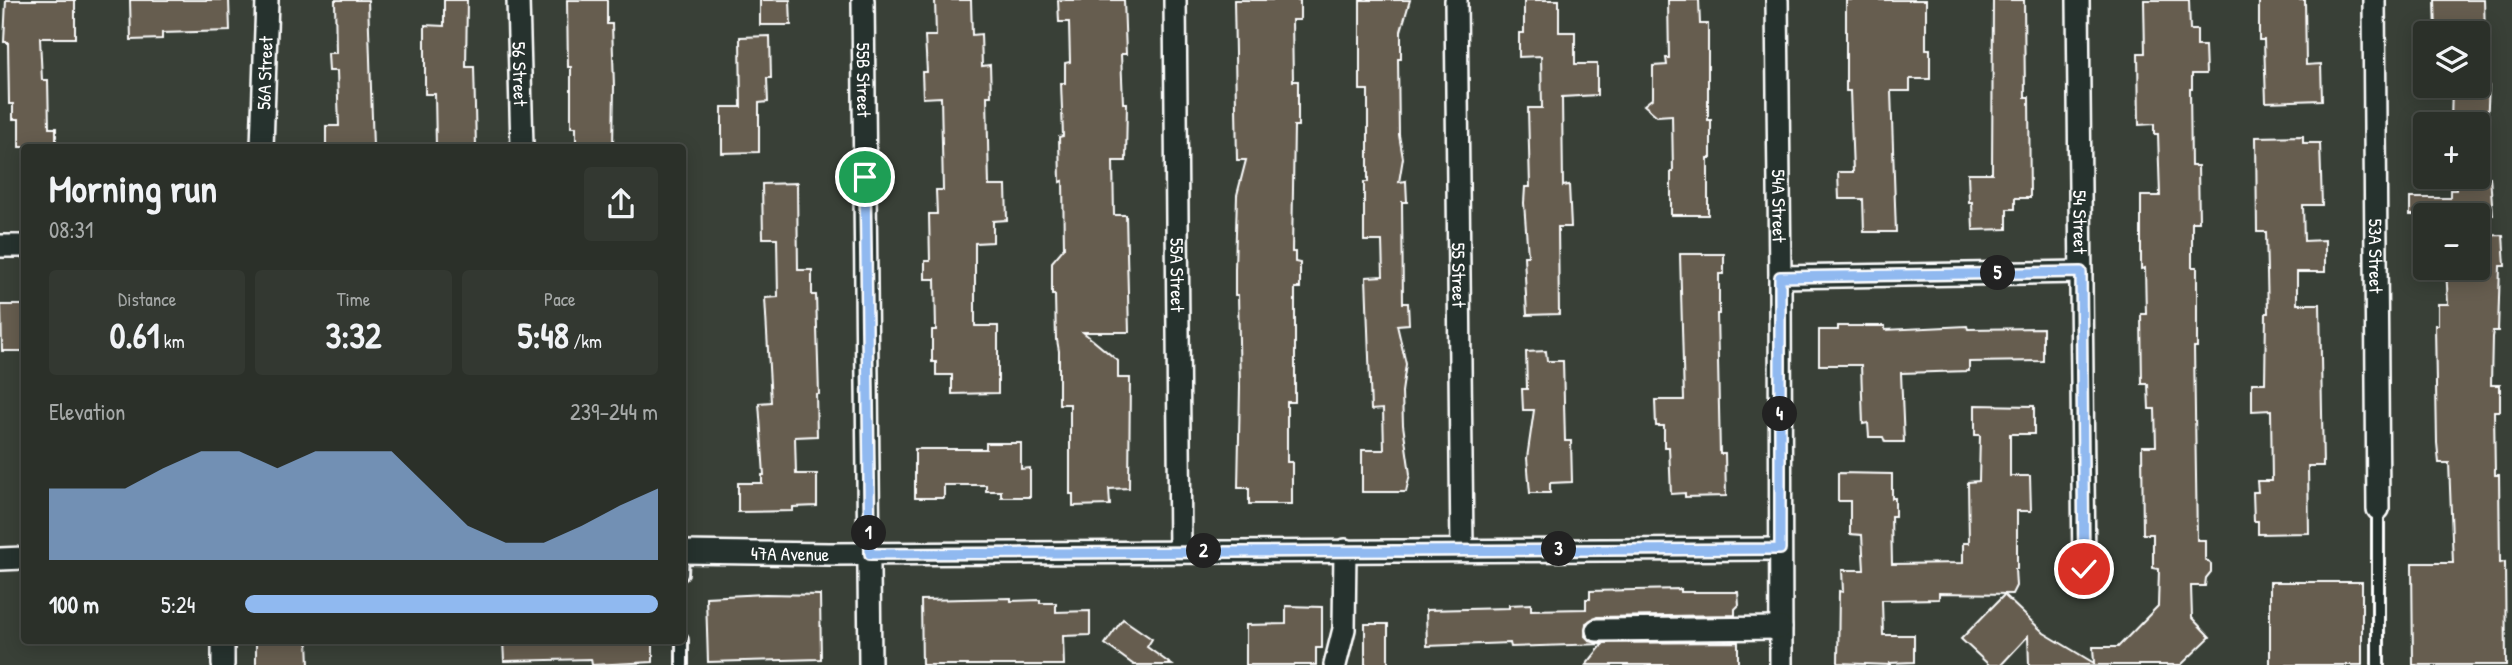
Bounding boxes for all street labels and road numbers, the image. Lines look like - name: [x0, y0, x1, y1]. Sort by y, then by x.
- street label: 56A Street: [250, 35, 279, 110]
- street label: 56 Street: [506, 41, 534, 107]
- street label: 55B Street: [850, 43, 877, 118]
- street label: 54A Street: [1766, 169, 1793, 243]
- street label: 54 Street: [2067, 190, 2094, 254]
- street label: 53A Street: [2363, 219, 2389, 294]
- street label: 55A Street: [1164, 238, 1191, 313]
- street label: 55 Street: [1446, 242, 1472, 308]
- street label: 47A Avenue: [751, 540, 830, 567]

